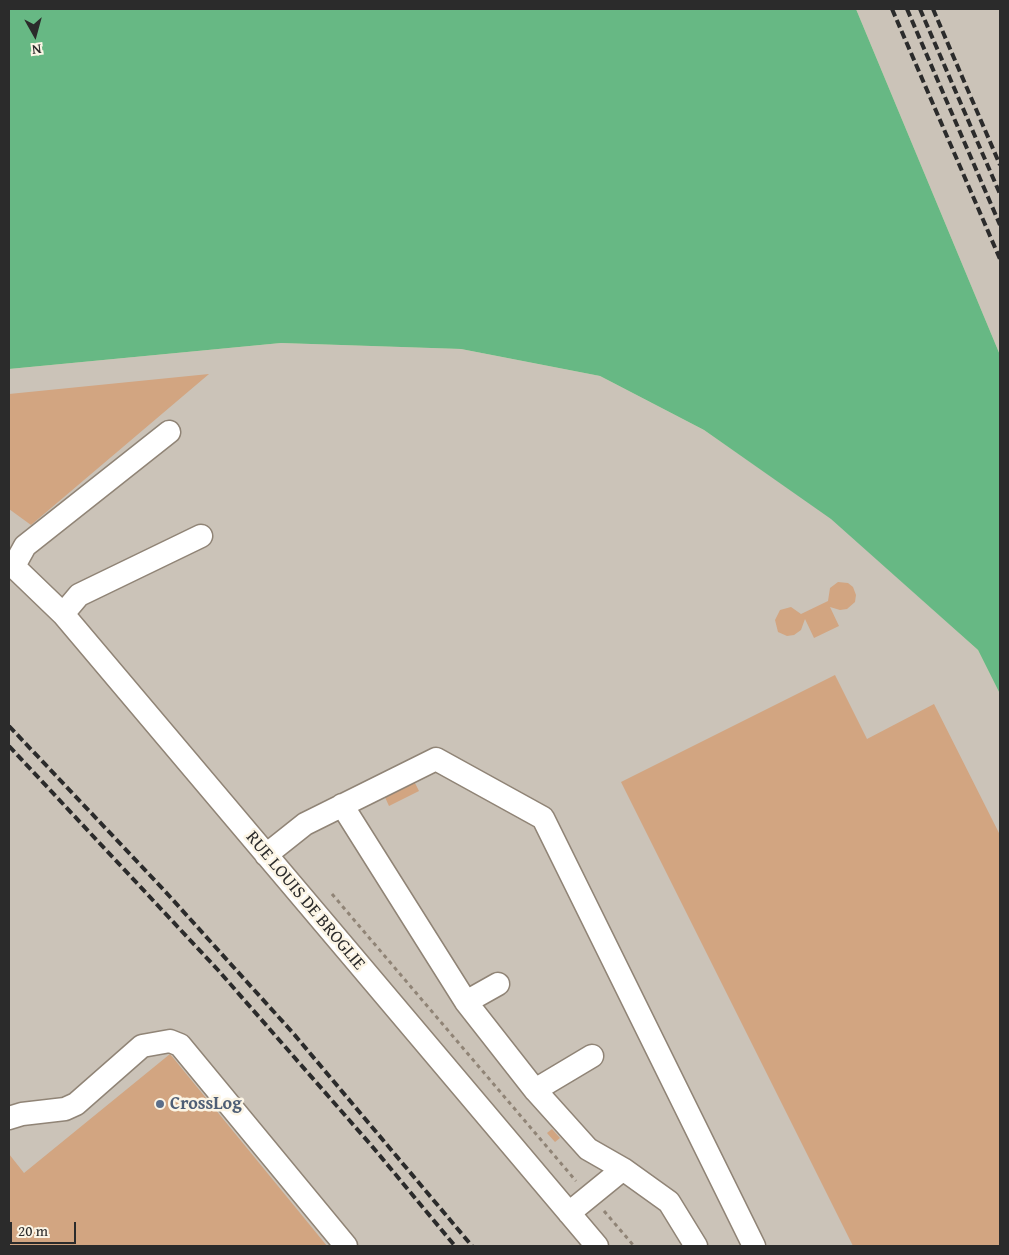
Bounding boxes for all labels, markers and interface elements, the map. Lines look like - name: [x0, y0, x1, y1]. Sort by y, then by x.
- north arrow: [10, 10, 60, 60]
- text: N: [31, 39, 43, 60]
- street label: RUE LOUIS DE BROGLIE: [241, 827, 369, 975]
- place label: CrossLog: [170, 1093, 242, 1115]
- marker: CrossLog: [154, 1098, 166, 1110]
- scale bar: [12, 1212, 79, 1244]
- text: 20 m: [18, 1220, 48, 1241]

